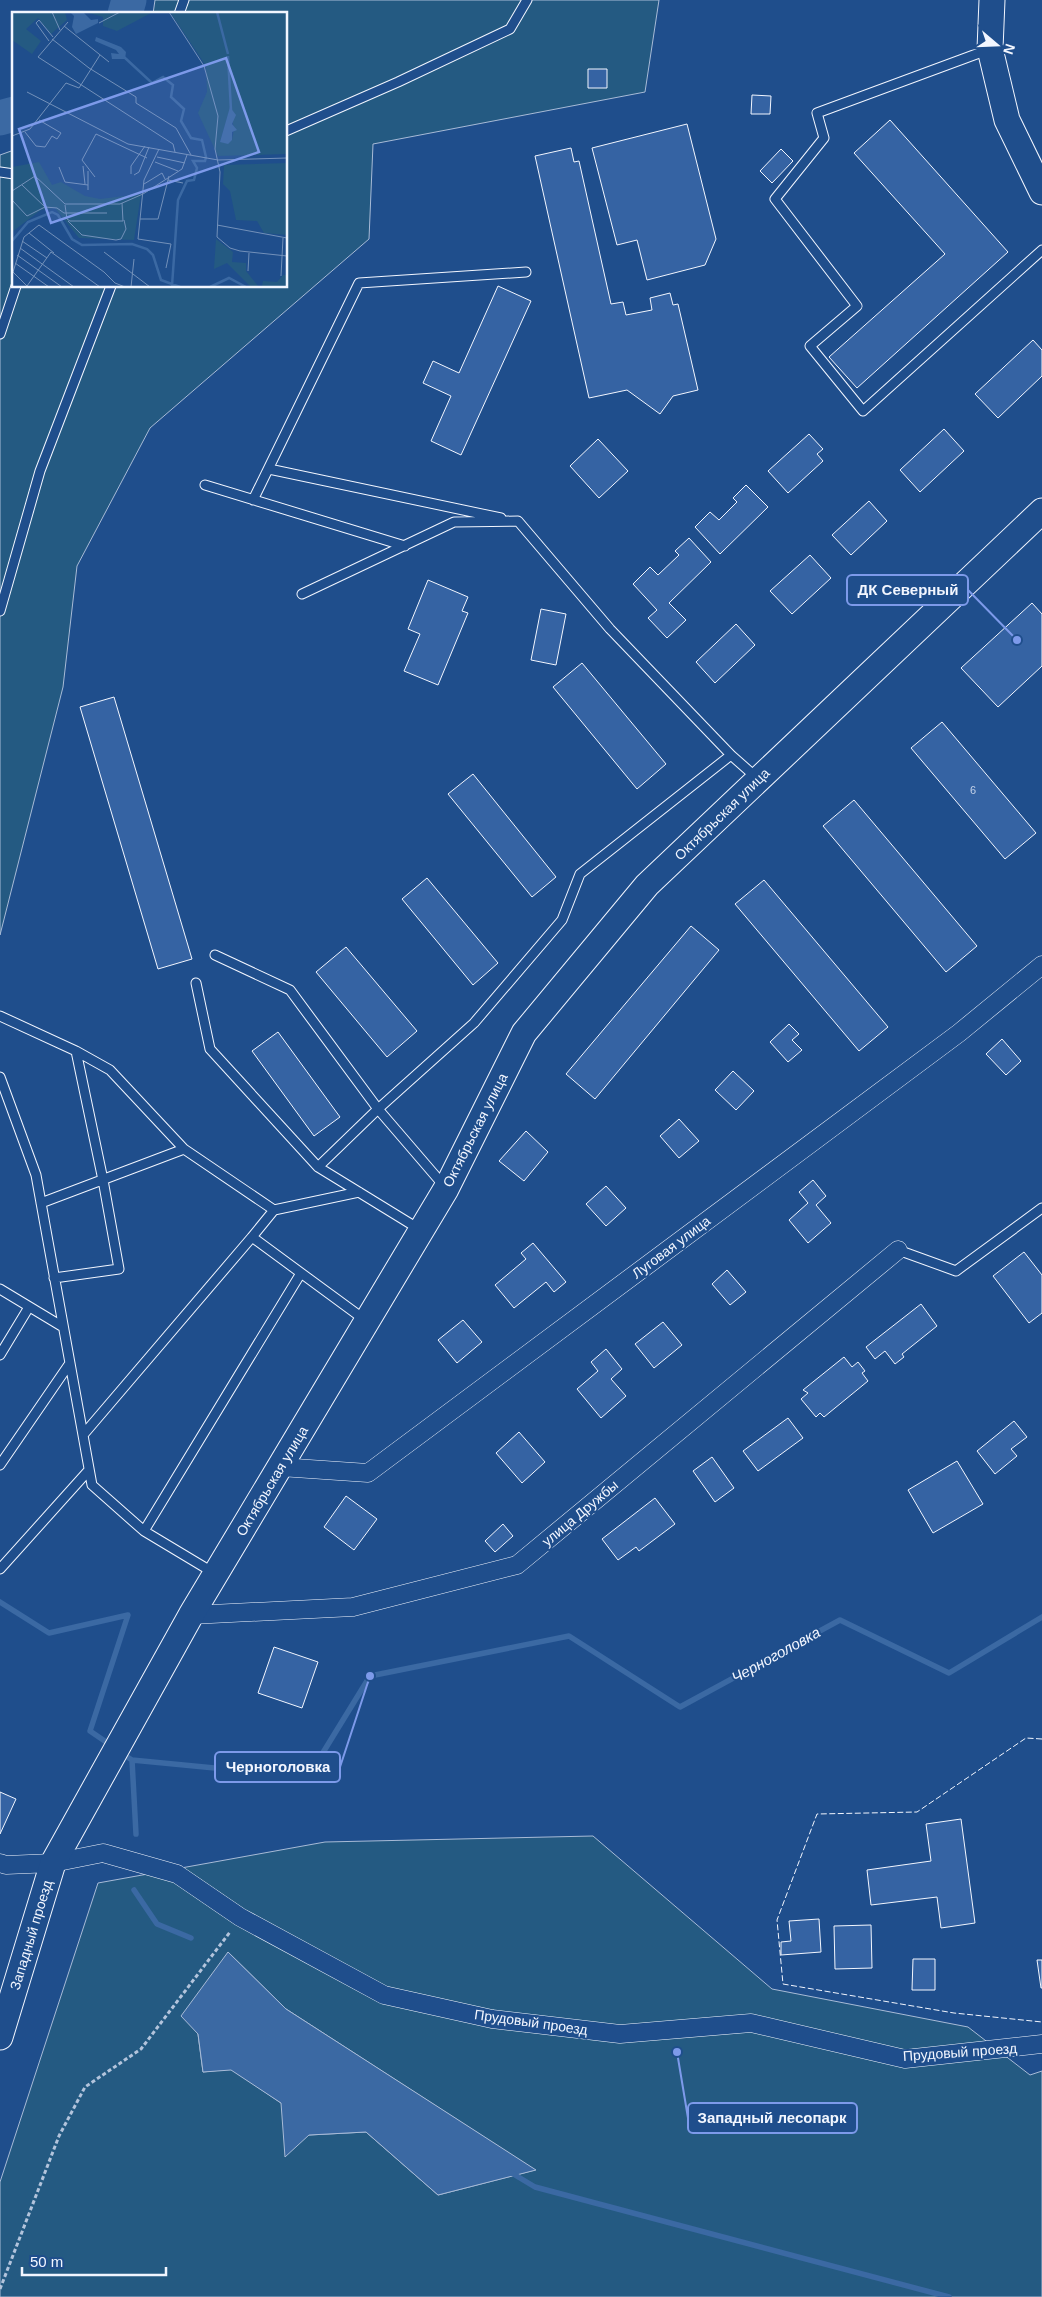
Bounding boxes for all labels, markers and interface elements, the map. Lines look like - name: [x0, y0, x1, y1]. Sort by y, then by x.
- inset map: [12, 12, 288, 288]
- north arrow: [972, 20, 1022, 70]
- text: N: [1000, 42, 1019, 57]
- callout: ДК Северный: [847, 575, 968, 605]
- text: ДК Северный: [858, 581, 958, 598]
- street label: Октябрьская улица: [671, 765, 773, 863]
- house number: 6: [970, 784, 976, 796]
- street label: Октябрьская улица: [439, 1070, 511, 1190]
- street label: Луговая улица: [629, 1212, 714, 1282]
- street label: Октябрьская улица: [233, 1423, 311, 1539]
- street label: улица Дружбы: [539, 1477, 621, 1549]
- water label: Черноголовка: [728, 1623, 823, 1686]
- callout: Черноголовка: [215, 1752, 340, 1782]
- text: Черноголовка: [226, 1758, 331, 1775]
- street label: Западный проезд: [7, 1878, 55, 1992]
- street label: Прудовый проезд: [473, 2006, 589, 2038]
- street label: Прудовый проезд: [902, 2040, 1018, 2064]
- callout: Западный лесопарк: [688, 2103, 857, 2133]
- text: Западный лесопарк: [698, 2109, 847, 2126]
- scale bar: [22, 2244, 166, 2276]
- text: 50 m: [30, 2253, 63, 2270]

